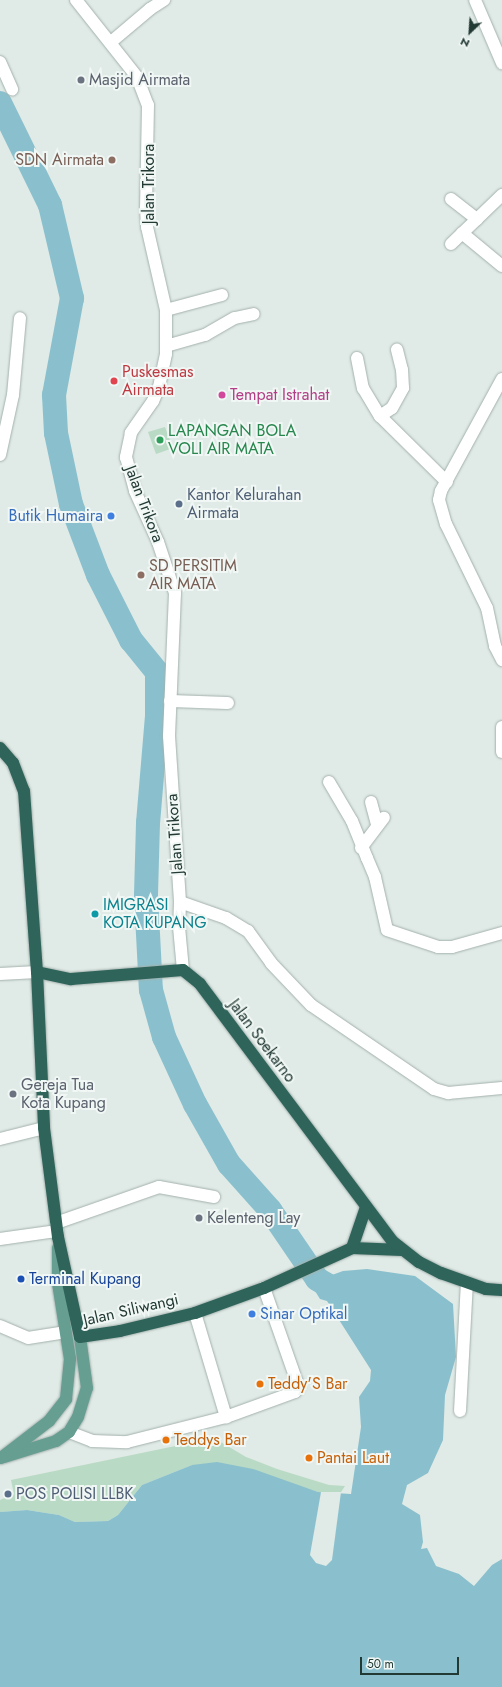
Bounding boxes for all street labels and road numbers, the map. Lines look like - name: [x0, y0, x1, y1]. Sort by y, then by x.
- street label: Jalan Trikora: [139, 144, 159, 224]
- street label: Jalan Trikora: [121, 463, 167, 545]
- street label: Jalan Trikora: [163, 793, 187, 875]
- street label: Jalan Soekarno: [224, 996, 300, 1086]
- street label: Jalan Siliwangi: [82, 1290, 180, 1330]

